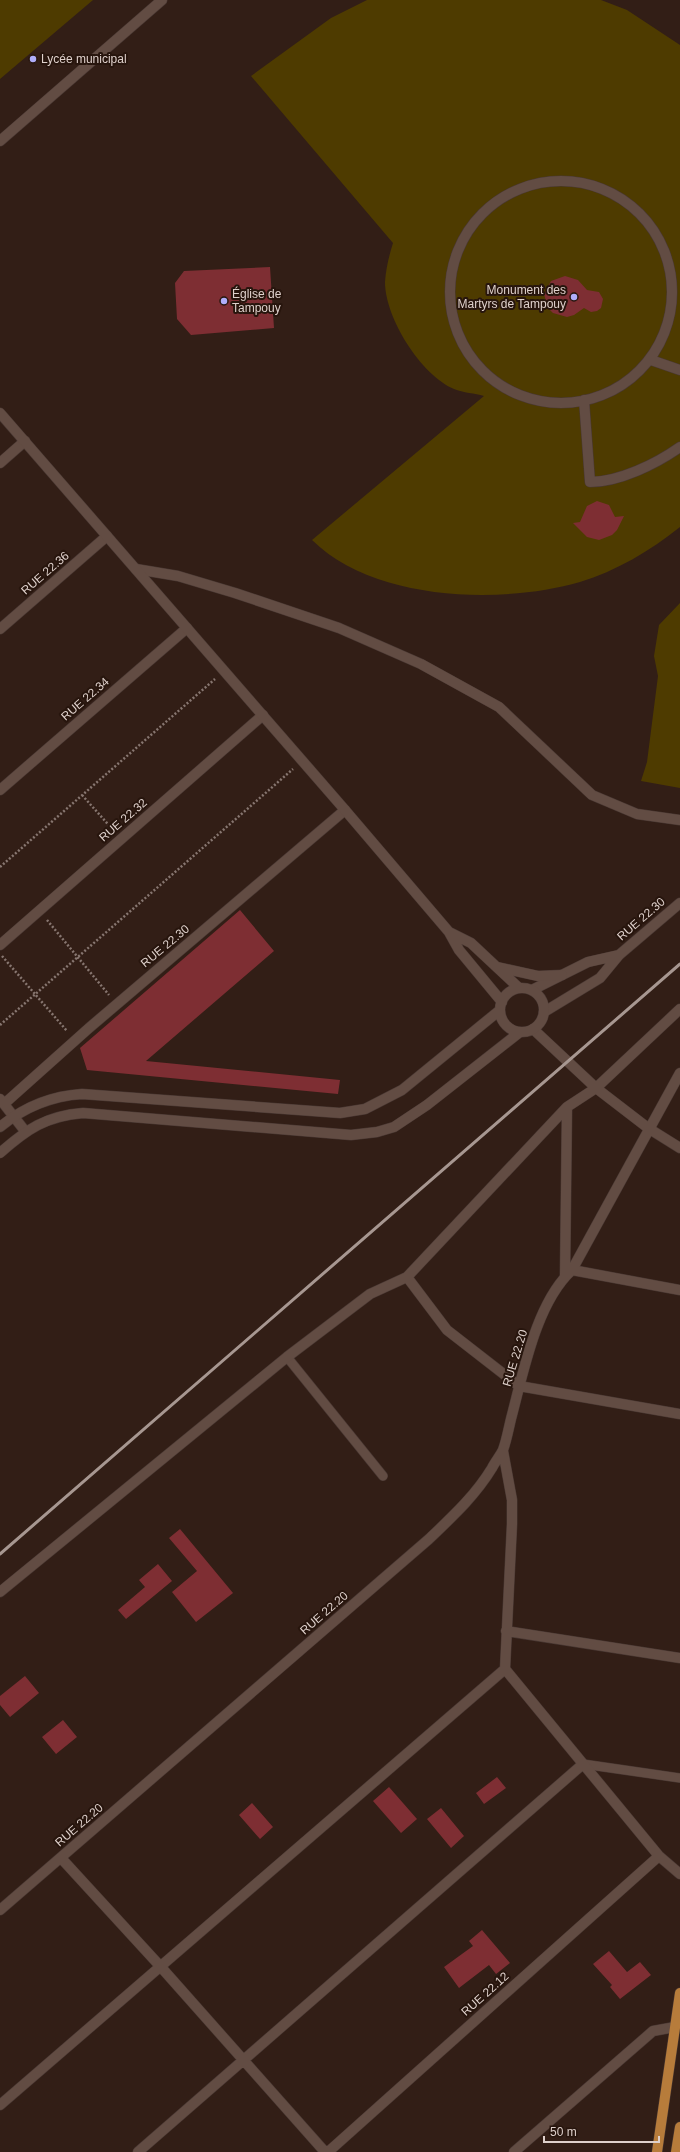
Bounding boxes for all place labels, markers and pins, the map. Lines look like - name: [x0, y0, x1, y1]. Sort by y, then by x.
- place label: Lycée municipal: [41, 52, 127, 66]
- marker: Lycée municipal: [28, 54, 38, 64]
- place label: Monument des Martyrs de Tampouy: [458, 283, 566, 311]
- place label: Église de Tampouy: [232, 286, 282, 315]
- marker: Monument des Martyrs de Tampouy: [569, 292, 579, 302]
- marker: Église de Tampouy: [219, 296, 229, 306]

